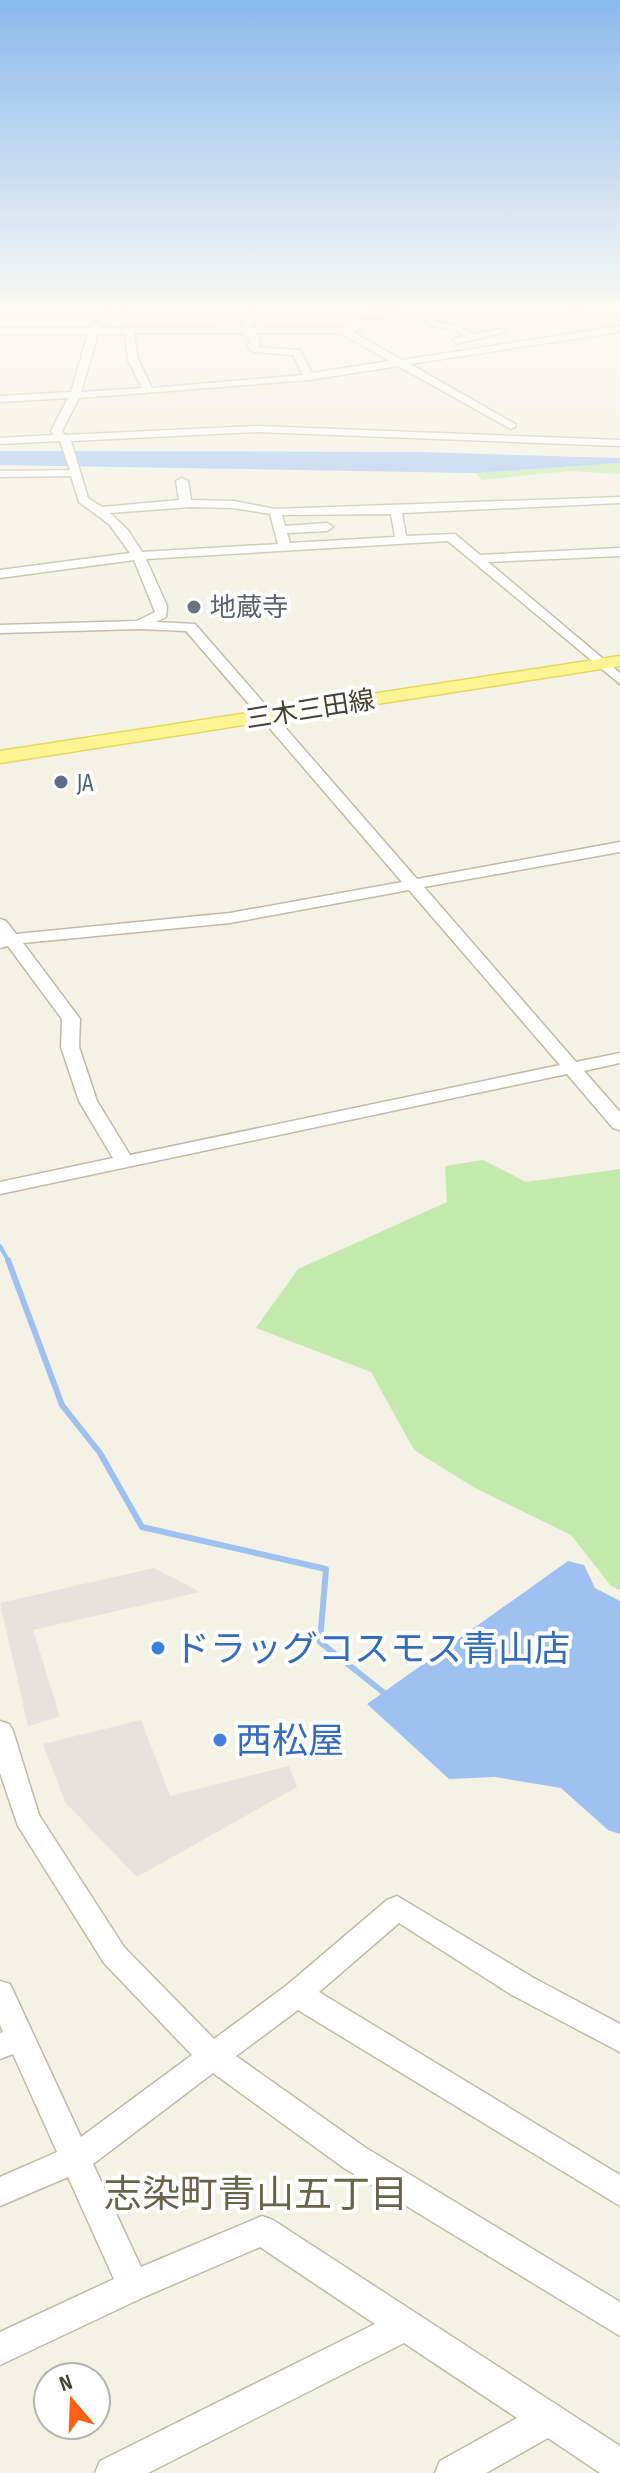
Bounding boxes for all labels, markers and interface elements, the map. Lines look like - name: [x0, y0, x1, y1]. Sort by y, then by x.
- place label: 地蔵寺: [210, 593, 288, 624]
- marker: 地蔵寺: [185, 598, 203, 616]
- street label: 三木三田線: [244, 685, 377, 736]
- place label: JA: [76, 768, 94, 799]
- marker: JA: [52, 773, 70, 791]
- place label: ドラッグコスモス青山店: [174, 1629, 570, 1672]
- marker: ドラッグコスモス青山店: [149, 1639, 167, 1657]
- place label: 西松屋: [236, 1721, 344, 1764]
- marker: 西松屋: [211, 1731, 229, 1749]
- district label: 志染町青山五丁目: [104, 2173, 408, 2218]
- north arrow: [32, 2361, 112, 2441]
- text: N: [56, 2369, 76, 2398]

